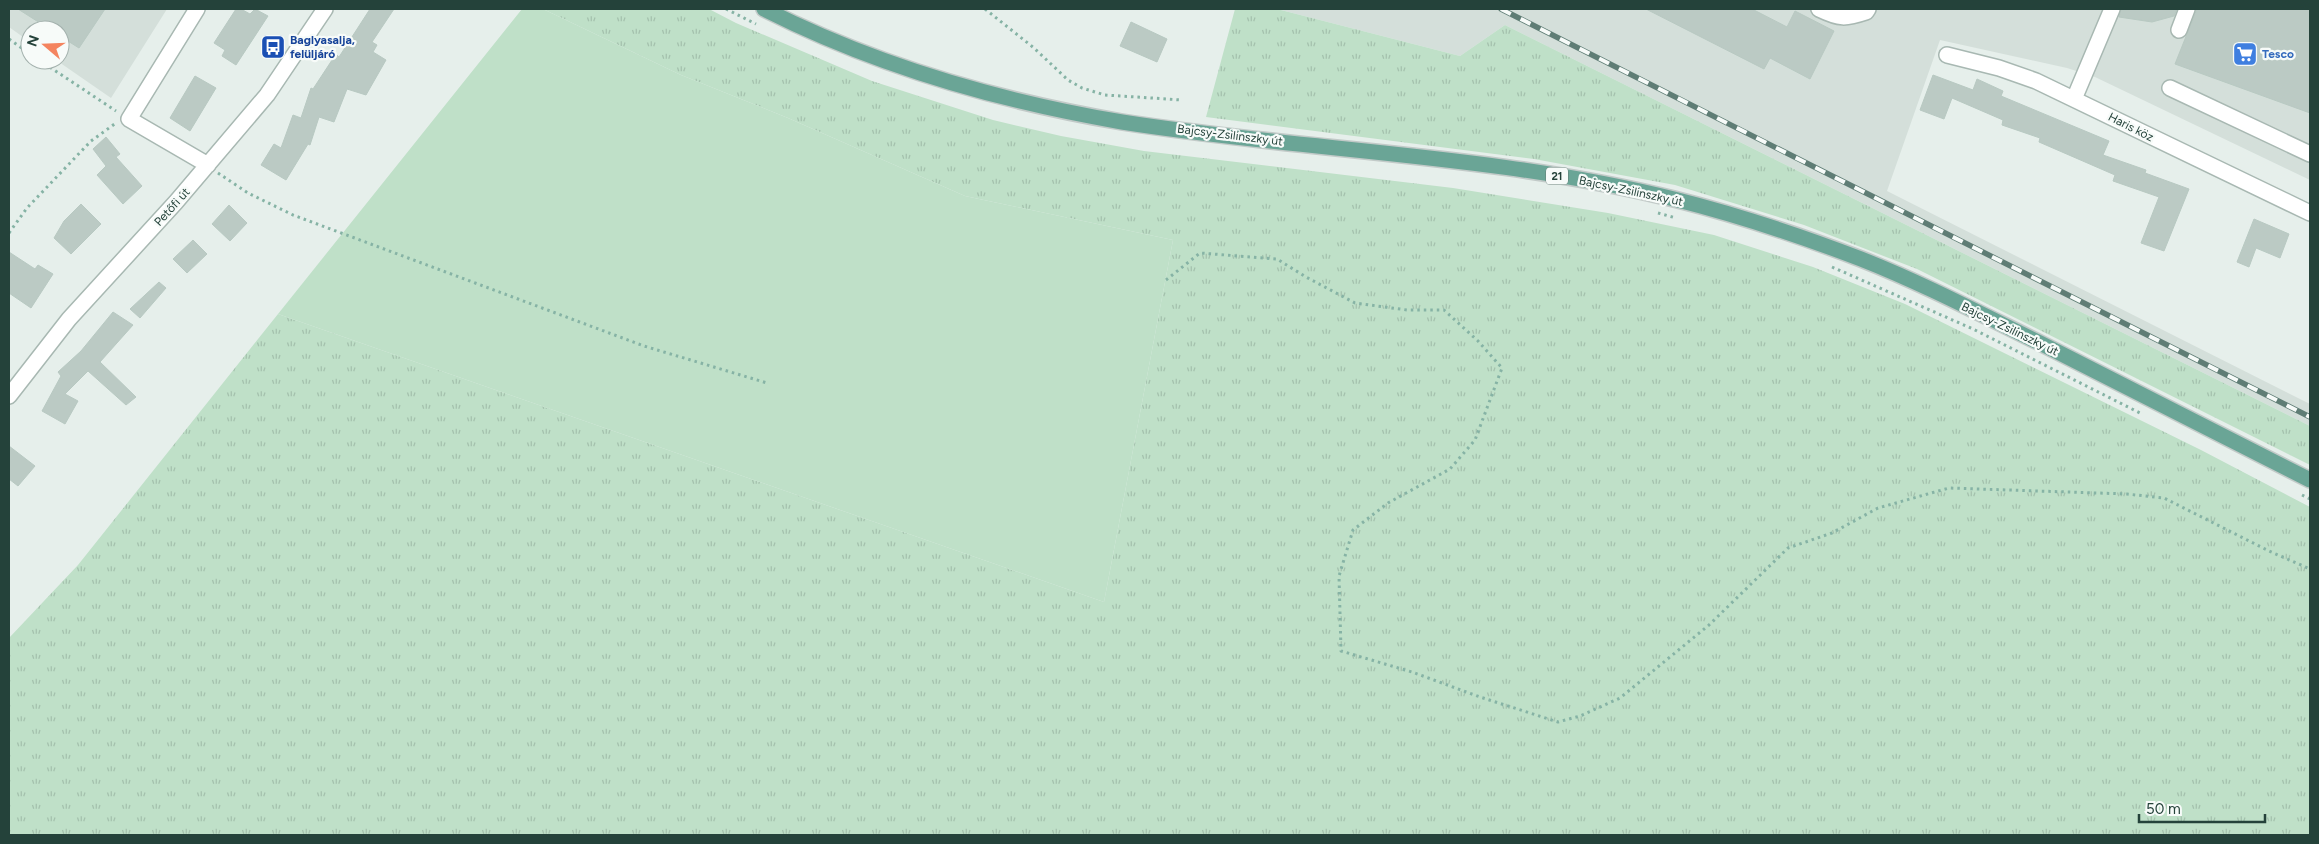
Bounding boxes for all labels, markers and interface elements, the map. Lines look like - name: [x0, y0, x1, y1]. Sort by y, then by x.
- north arrow: [20, 20, 70, 70]
- text: N: [23, 33, 43, 49]
- place label: Baglyasalja, felüljáró: [290, 33, 355, 61]
- bus stop icon: Baglyasalja, felüljáró: [260, 34, 286, 60]
- supermarket icon: Tesco: [2232, 41, 2258, 67]
- place label: Tesco: [2262, 47, 2294, 61]
- street label: Haris köz: [2106, 110, 2156, 144]
- street label: Bajcsy-Zsilinszky út: [1176, 122, 1284, 148]
- road number: 21: [1546, 168, 1568, 185]
- street label: Bajcsy-Zsilinszky út: [1578, 173, 1685, 209]
- street label: Petőfi út: [151, 185, 193, 229]
- street label: Bajcsy-Zsilinszky út: [1959, 299, 2061, 359]
- scale bar: [2139, 792, 2265, 824]
- text: 50 m: [2146, 800, 2181, 818]

